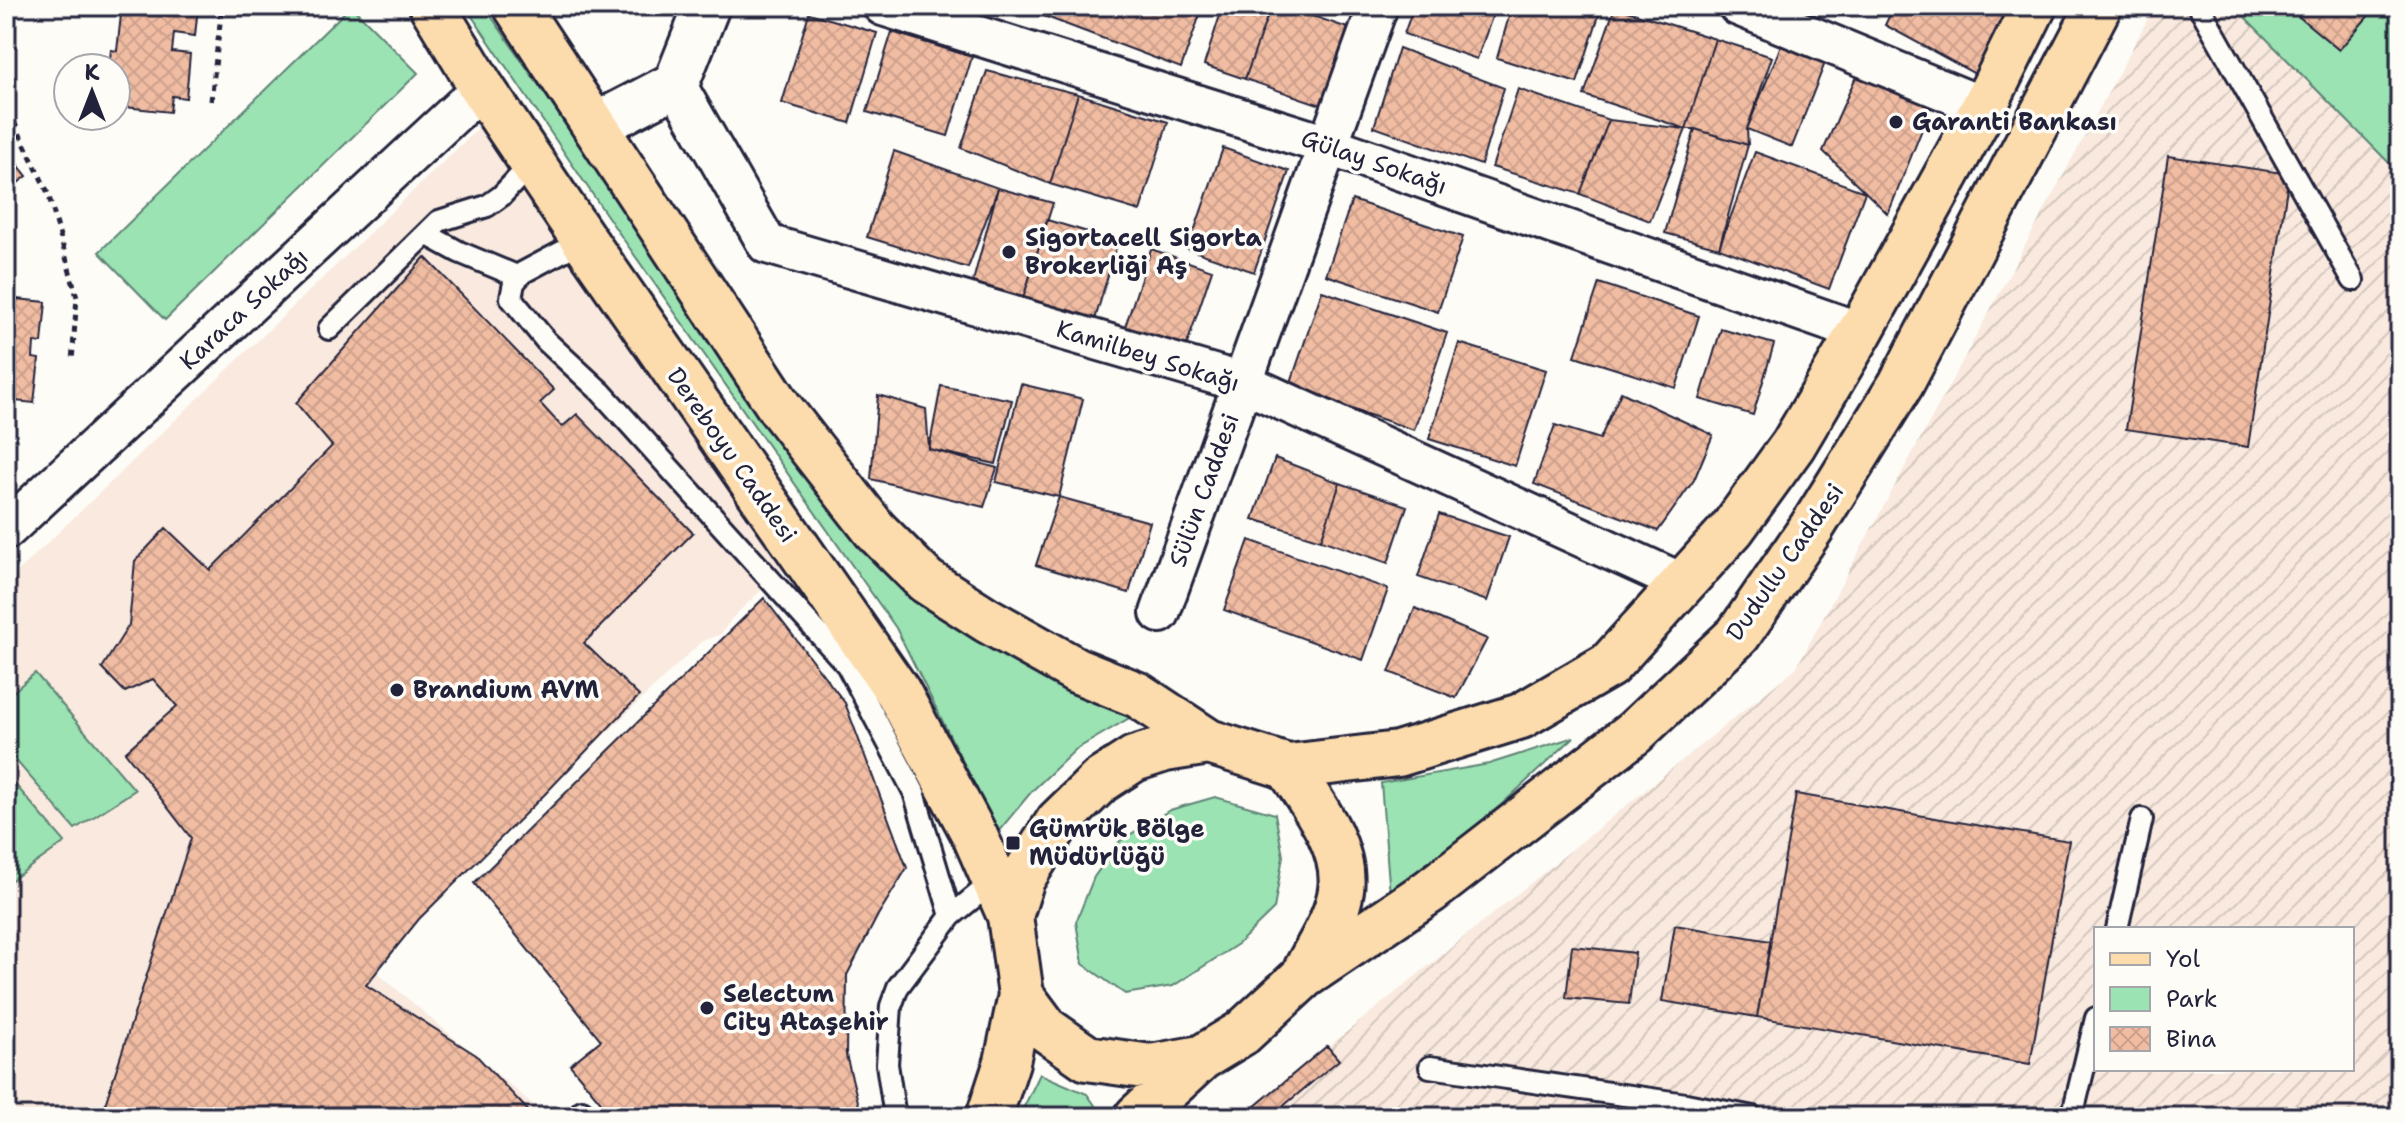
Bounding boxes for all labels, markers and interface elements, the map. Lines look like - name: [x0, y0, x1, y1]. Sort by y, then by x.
- north arrow: [52, 52, 132, 132]
- text: K: [84, 58, 100, 87]
- place label: Garanti Bankası: [1912, 106, 2117, 138]
- marker: Garanti Bankası: [1887, 113, 1905, 131]
- street label: Gülay Sokağı: [1297, 122, 1451, 202]
- place label: Sigortacell Sigorta Brokerliği Aş: [1025, 222, 1263, 282]
- street label: Karaca Sokağı: [173, 241, 315, 377]
- marker: Sigortacell Sigorta Brokerliği Aş: [1000, 243, 1018, 261]
- street label: Kamilbey Sokağı: [1052, 313, 1244, 399]
- street label: Dereboyu Caddesi: [660, 361, 804, 549]
- street label: Sülün Caddesi: [1161, 409, 1247, 571]
- street label: Dudullu Caddesi: [1719, 477, 1851, 647]
- place label: Brandium AVM: [413, 674, 599, 706]
- marker: Brandium AVM: [388, 681, 406, 699]
- place label: Gümrük Bölge Müdürlüğü: [1029, 813, 1205, 873]
- marker: Gümrük Bölge Müdürlüğü: [1004, 834, 1022, 852]
- legend: [2094, 927, 2354, 1071]
- text: Yol: [2166, 943, 2201, 975]
- place label: Selectum City Ataşehir: [723, 978, 889, 1038]
- text: Park: [2166, 983, 2218, 1015]
- marker: Selectum City Ataşehir: [698, 999, 716, 1017]
- text: Bina: [2166, 1023, 2216, 1055]

